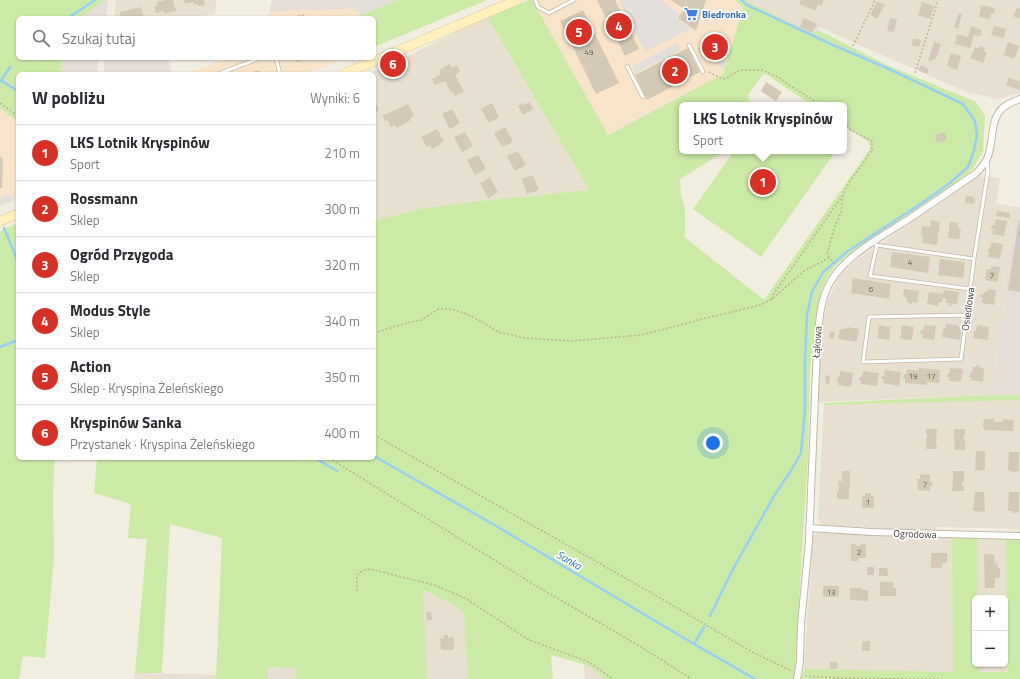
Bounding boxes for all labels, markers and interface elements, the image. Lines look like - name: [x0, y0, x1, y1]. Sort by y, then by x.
- supermarket icon: Biedronka: [683, 6, 699, 22]
- place label: Biedronka: [702, 7, 746, 22]
- pin: 4: [606, 11, 632, 41]
- search box: [16, 16, 376, 60]
- pin: 5: [566, 17, 592, 47]
- icon: search: [30, 27, 52, 49]
- text: Szukaj tutaj: [62, 27, 135, 50]
- pin: 3: [702, 32, 728, 62]
- house number: 49: [585, 46, 594, 58]
- pin: 6: [380, 49, 406, 79]
- pin: 2: [662, 56, 688, 86]
- text: W pobliżu: [32, 85, 105, 111]
- text: Wyniki: 6: [310, 88, 360, 108]
- popup: [679, 102, 847, 154]
- text: LKS Lotnik Kryspinów: [693, 107, 833, 130]
- text: Sport: [693, 130, 723, 150]
- text: LKS Lotnik Kryspinów: [70, 131, 210, 154]
- text: 1: [41, 143, 49, 163]
- text: 210 m: [324, 143, 360, 163]
- text: Sport: [70, 154, 100, 174]
- pin: 1: [750, 167, 776, 197]
- text: Rossmann: [70, 187, 138, 210]
- text: 2: [41, 199, 49, 219]
- text: 300 m: [324, 199, 360, 219]
- text: Sklep: [70, 210, 100, 230]
- text: Ogród Przygoda: [70, 243, 173, 266]
- text: 3: [41, 255, 49, 275]
- text: 320 m: [324, 255, 360, 275]
- house number: 4: [908, 256, 913, 268]
- text: Sklep: [70, 266, 100, 286]
- house number: 7: [990, 269, 994, 281]
- house number: 6: [869, 283, 874, 295]
- street label: Osiedlowa: [958, 286, 978, 332]
- text: Modus Style: [70, 299, 150, 322]
- text: 4: [41, 311, 49, 331]
- text: 340 m: [324, 311, 360, 331]
- text: Sklep: [70, 322, 100, 342]
- street label: Łąkowa: [808, 325, 826, 360]
- text: Action: [70, 355, 111, 378]
- text: 5: [41, 367, 49, 387]
- text: 350 m: [324, 367, 360, 387]
- house number: 19: [909, 370, 918, 382]
- house number: 17: [927, 370, 935, 382]
- text: Sklep · Kryspina Żeleńskiego: [70, 378, 224, 398]
- text: Kryspinów Sanka: [70, 411, 182, 434]
- text: 6: [41, 423, 49, 443]
- text: 400 m: [324, 423, 360, 443]
- your location: [703, 433, 723, 453]
- text: Przystanek · Kryspina Żeleńskiego: [70, 434, 255, 454]
- house number: 7: [923, 478, 927, 490]
- house number: 1: [866, 496, 870, 508]
- street label: Ogrodowa: [893, 526, 937, 542]
- water label: Sanka: [553, 546, 585, 574]
- house number: 2: [857, 546, 861, 558]
- house number: 13: [827, 586, 835, 598]
- map controls: [972, 595, 1008, 667]
- button: +: [972, 595, 1008, 631]
- button: −: [972, 631, 1008, 667]

